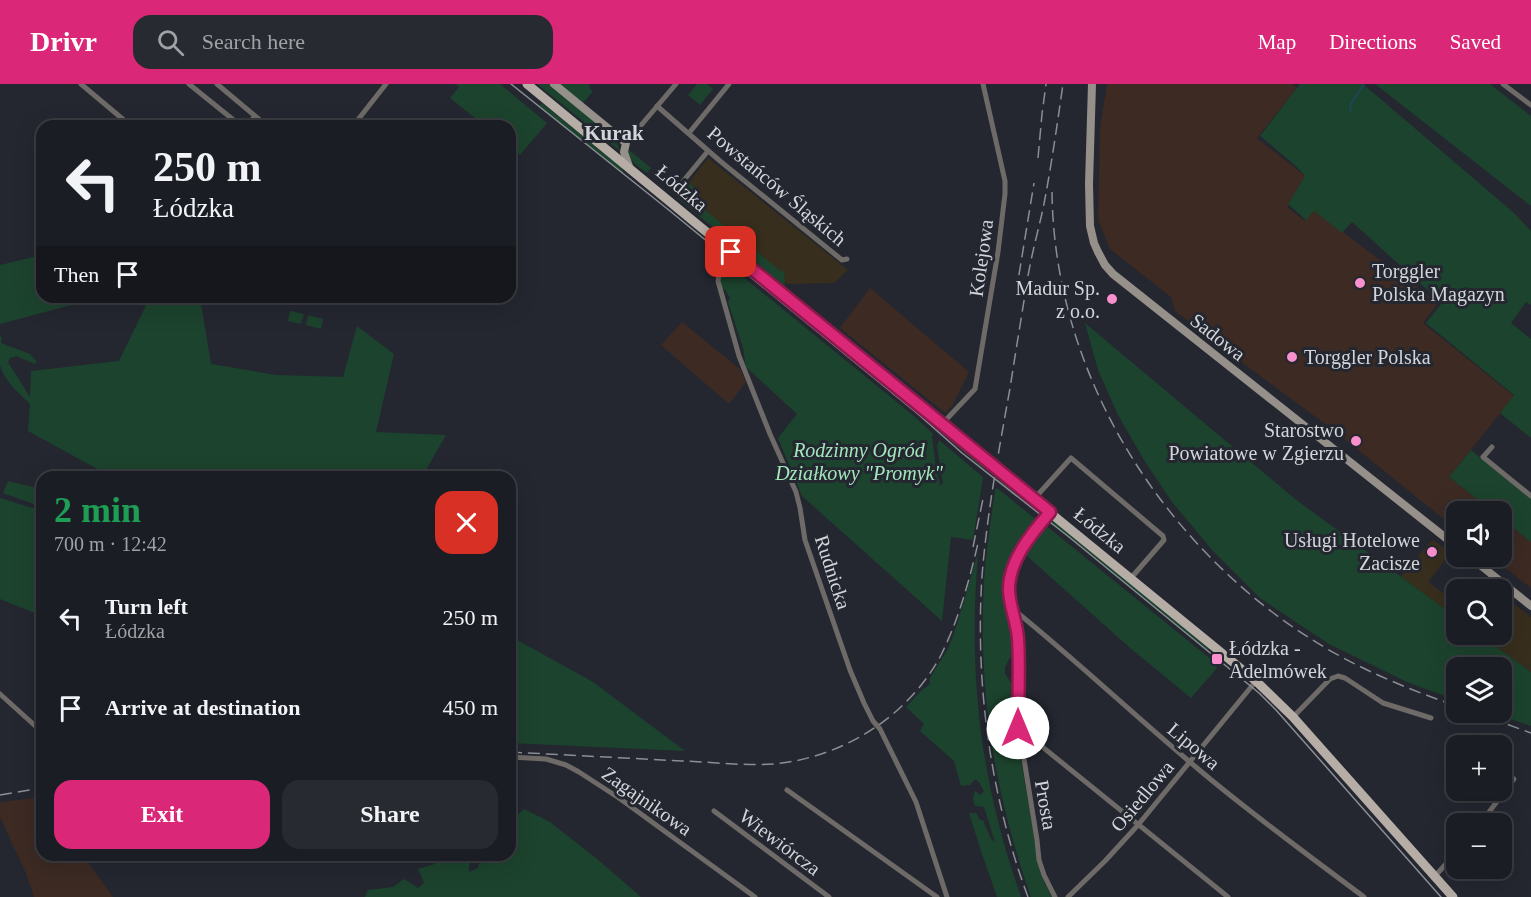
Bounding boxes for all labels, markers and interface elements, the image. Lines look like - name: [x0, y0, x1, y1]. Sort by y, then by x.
- search box: [133, 15, 553, 69]
- text: Drivr: [30, 26, 97, 57]
- icon: search: [154, 26, 187, 59]
- text: Search here: [202, 29, 305, 54]
- text: Map: [1258, 30, 1296, 54]
- text: Directions: [1329, 30, 1417, 54]
- text: Saved: [1450, 30, 1501, 54]
- district label: Kurak: [584, 121, 644, 145]
- street label: Powstańców Śląskich: [703, 121, 851, 251]
- icon: left: [54, 144, 132, 222]
- text: 250 m: [153, 144, 262, 190]
- street label: Łódzka: [652, 160, 712, 216]
- text: Łódzka: [153, 193, 234, 223]
- street label: Kolejowa: [965, 218, 998, 298]
- pin: [705, 226, 756, 277]
- icon: arrive: [714, 235, 747, 268]
- icon: arrive: [111, 258, 144, 291]
- place label: Torggler Polska Magazyn: [1372, 260, 1505, 306]
- text: Then: [54, 262, 99, 287]
- marker: Torggler Polska Magazyn: [1353, 276, 1367, 290]
- place label: Madur Sp. z o.o.: [1016, 277, 1100, 322]
- marker: Madur Sp. z o.o.: [1105, 292, 1119, 306]
- street label: Sadowa: [1186, 309, 1250, 365]
- place label: Torggler Polska: [1304, 346, 1431, 369]
- marker: Torggler Polska: [1285, 350, 1299, 364]
- place label: Starostwo Powiatowe w Zgierzu: [1168, 419, 1344, 465]
- marker: Starostwo Powiatowe w Zgierzu: [1349, 434, 1363, 448]
- park label: Rodzinny Ogród Działkowy "Promyk": [774, 439, 943, 485]
- text: 2 min: [54, 490, 141, 530]
- button: close: [435, 491, 498, 554]
- map controls: [1446, 501, 1512, 879]
- button: sound: [1446, 501, 1512, 567]
- street label: Łódzka: [1070, 503, 1130, 557]
- place label: Usługi Hotelowe Zacisze: [1284, 529, 1420, 574]
- street label: Rudnicka: [811, 532, 855, 612]
- text: 700 m · 12:42: [54, 533, 167, 555]
- marker: Usługi Hotelowe Zacisze: [1425, 545, 1439, 559]
- button: search: [1446, 579, 1512, 645]
- text: Turn left: [105, 594, 188, 619]
- icon: left: [54, 602, 87, 635]
- text: 250 m: [442, 605, 498, 630]
- text: Łódzka: [105, 620, 165, 642]
- place label: Łódzka - Adelmówek: [1229, 637, 1327, 682]
- marker: Łódzka - Adelmówek: [1210, 652, 1224, 666]
- button: layers: [1446, 657, 1512, 723]
- icon: arrive: [54, 692, 87, 725]
- text: Arrive at destination: [105, 695, 301, 720]
- text: 450 m: [442, 695, 498, 720]
- position arrow: [986, 696, 1050, 760]
- street label: Lipowa: [1163, 718, 1225, 775]
- button: +: [1446, 735, 1512, 801]
- street label: Osiedlowa: [1106, 756, 1178, 836]
- street label: Zagajnikowa: [597, 762, 696, 841]
- street label: Prosta: [1031, 778, 1061, 832]
- button: Exit: [54, 780, 270, 849]
- button: Share: [282, 780, 498, 849]
- street label: Wiewiórcza: [735, 804, 825, 880]
- button: −: [1446, 813, 1512, 879]

